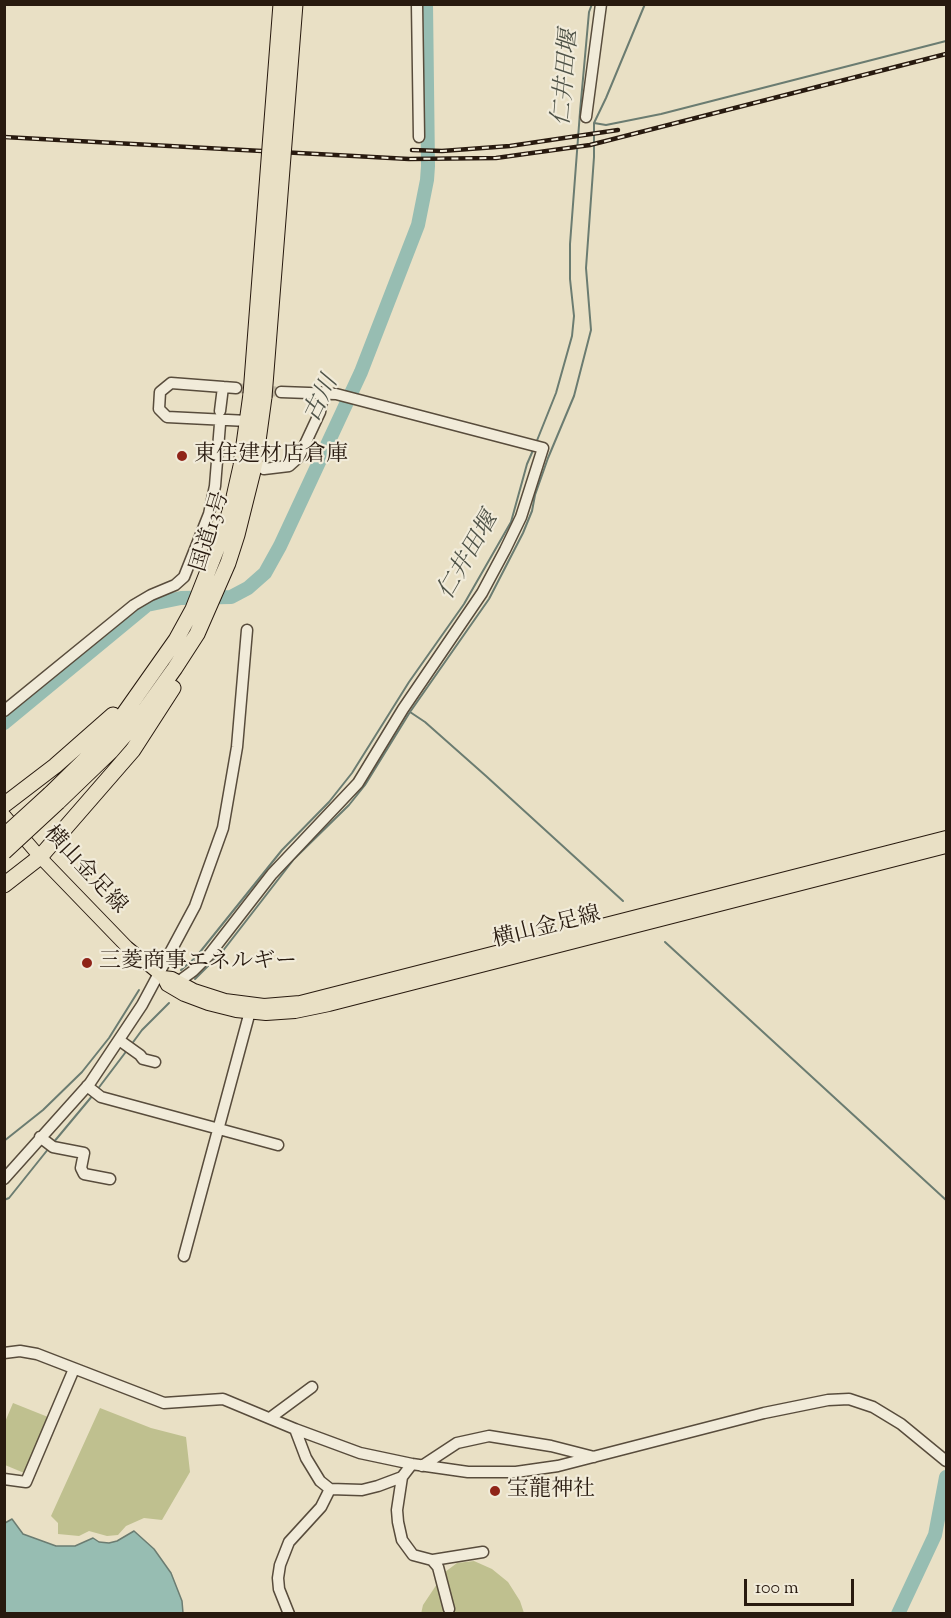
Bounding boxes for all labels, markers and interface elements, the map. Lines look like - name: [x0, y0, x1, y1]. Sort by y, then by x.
- water label: 仁井田堰: [549, 29, 587, 127]
- water label: 古川: [300, 372, 346, 428]
- place label: 東住建材店倉庫: [194, 443, 348, 469]
- marker: 東住建材店倉庫: [175, 449, 189, 463]
- street label: 国道13号: [187, 489, 237, 575]
- water label: 仁井田堰: [434, 508, 506, 606]
- street label: 横山金足線: [37, 822, 131, 920]
- street label: 横山金足線: [490, 903, 604, 955]
- place label: 三菱商事エネルギー: [99, 950, 297, 976]
- marker: 三菱商事エネルギー: [80, 956, 94, 970]
- place label: 宝龍神社: [507, 1478, 595, 1504]
- marker: 宝龍神社: [488, 1484, 502, 1498]
- scale bar: [747, 1567, 856, 1605]
- text: 100 m: [755, 1576, 799, 1602]

